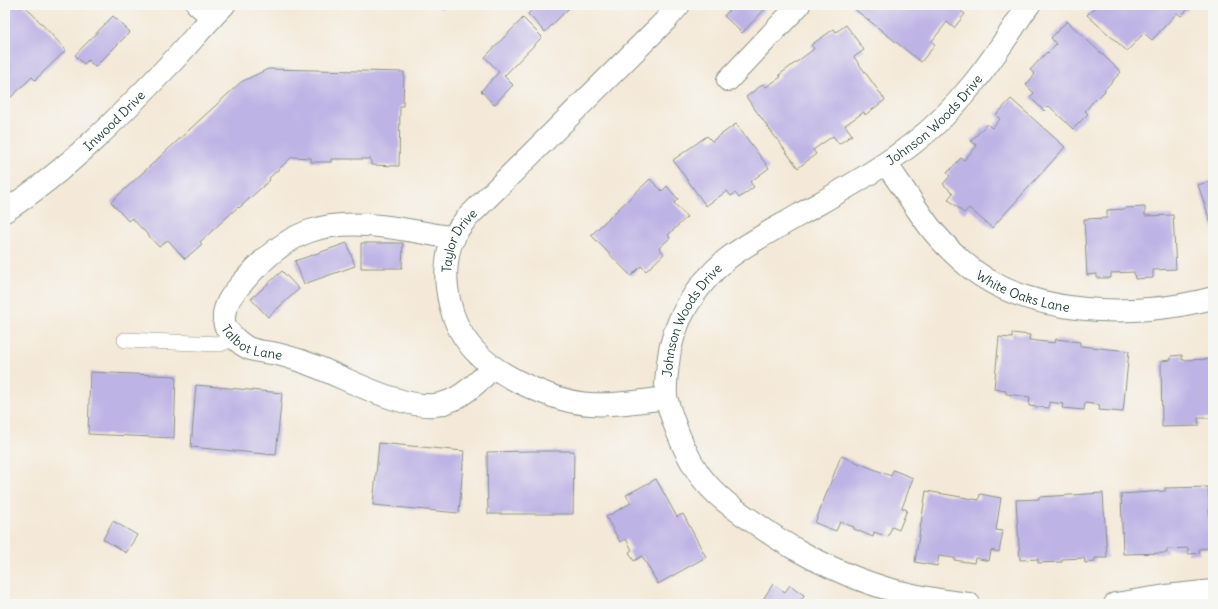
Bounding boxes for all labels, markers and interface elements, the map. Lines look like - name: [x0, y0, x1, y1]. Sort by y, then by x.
- street label: Johnson Woods Drive: [883, 71, 986, 169]
- street label: Inwood Drive: [80, 87, 148, 154]
- street label: Taylor Drive: [438, 205, 480, 273]
- street label: Johnson Woods Drive: [658, 260, 725, 378]
- street label: White Oaks Lane: [973, 266, 1071, 316]
- street label: Talbot Lane: [218, 321, 284, 364]

